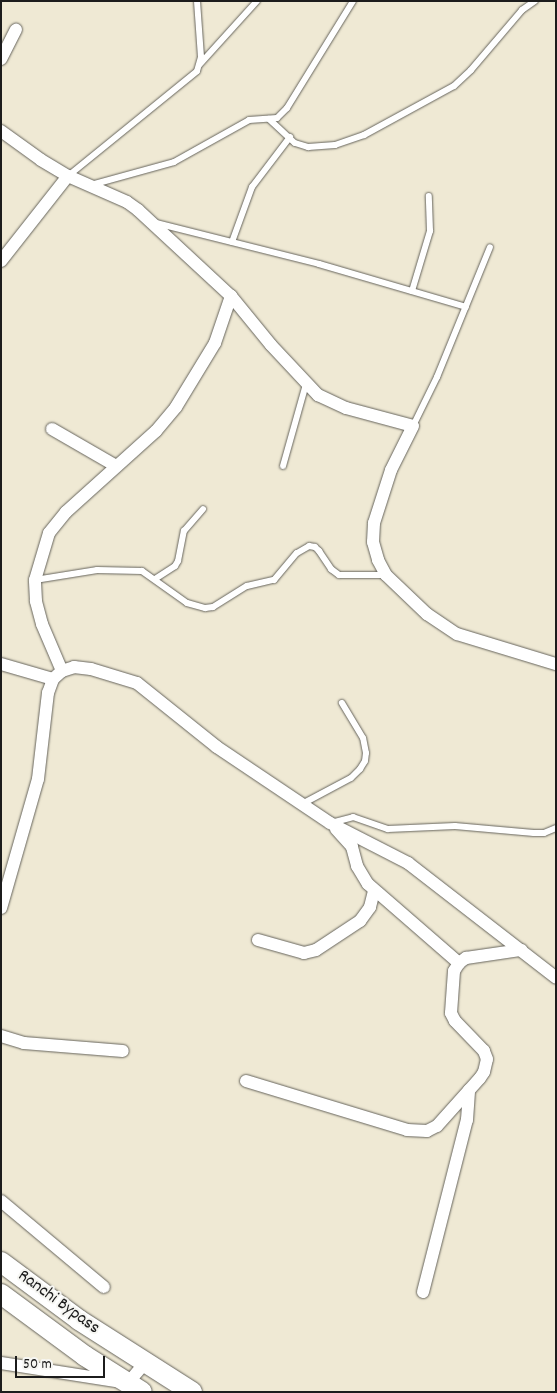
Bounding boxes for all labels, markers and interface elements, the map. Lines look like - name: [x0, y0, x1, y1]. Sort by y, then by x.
- street label: Ranchi Bypass: [13, 1266, 103, 1340]
- scale bar: [18, 1346, 108, 1378]
- text: 50 m: [23, 1354, 52, 1376]

